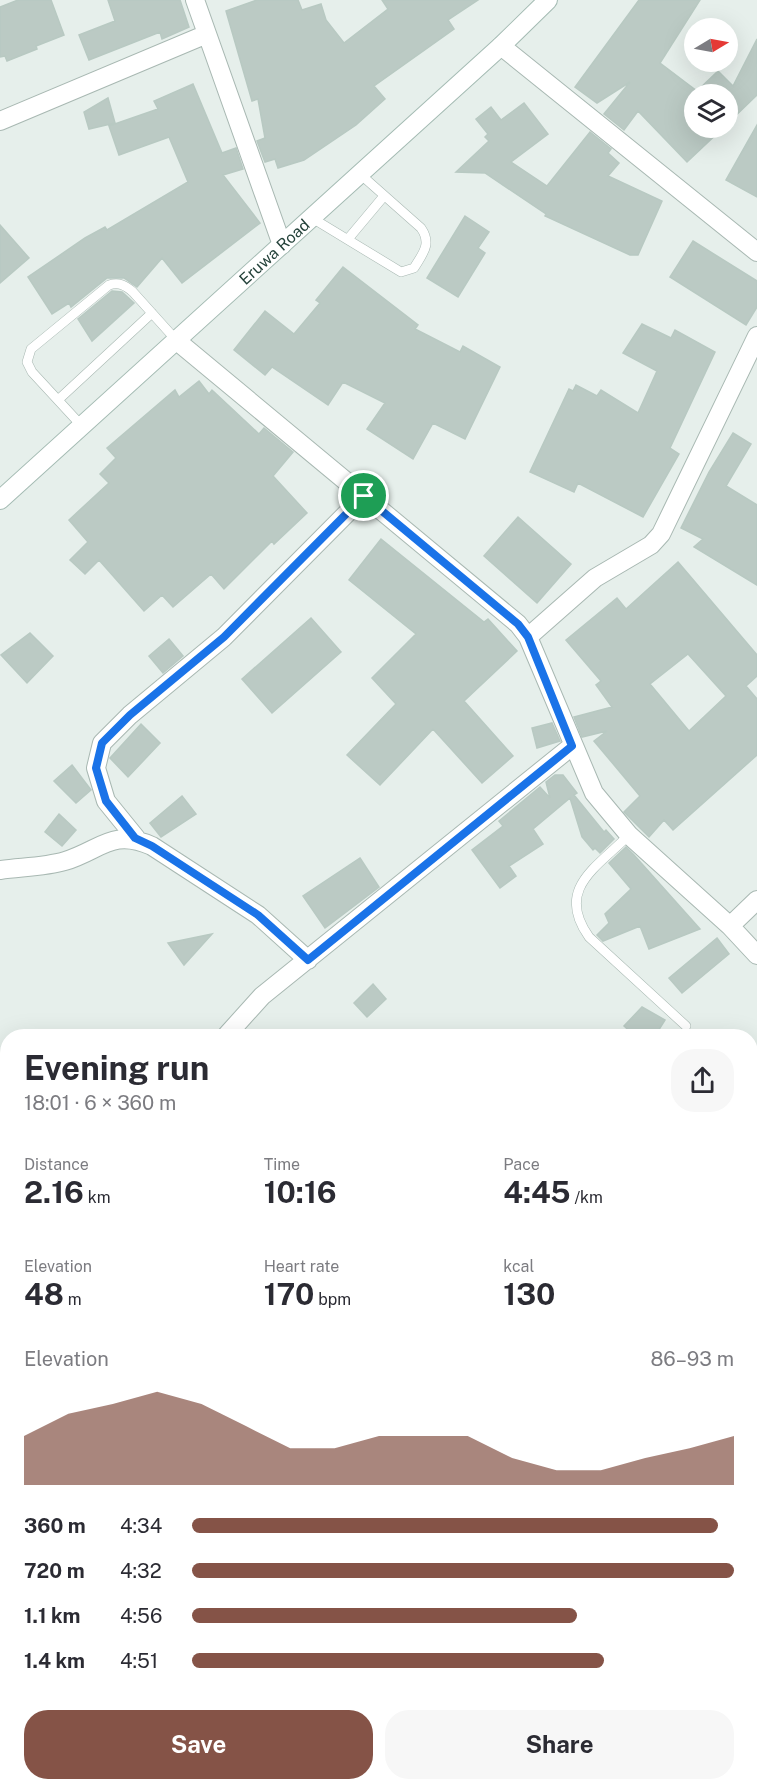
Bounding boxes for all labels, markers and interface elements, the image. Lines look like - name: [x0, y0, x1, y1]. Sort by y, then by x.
- north arrow: [684, 18, 738, 72]
- map controls: [684, 18, 738, 138]
- button: layers: [684, 84, 738, 138]
- street label: Eruwa Road: [235, 215, 314, 289]
- pin: [338, 470, 389, 521]
- icon: arrive: [347, 479, 380, 512]
- text: Evening run: [24, 1049, 209, 1087]
- button: share: [671, 1049, 734, 1112]
- text: 18:01 · 6 × 360 m: [24, 1091, 176, 1115]
- text: Distance: [24, 1155, 89, 1174]
- text: Time: [264, 1155, 300, 1174]
- text: Pace: [503, 1155, 540, 1174]
- text: 2.16: [24, 1174, 84, 1210]
- text: 10:16: [264, 1174, 337, 1210]
- text: 4:45: [503, 1174, 571, 1210]
- text: km: [84, 1188, 111, 1207]
- text: /km: [571, 1188, 603, 1207]
- text: Elevation: [24, 1257, 92, 1276]
- text: Heart rate: [264, 1257, 339, 1276]
- text: kcal: [503, 1257, 534, 1276]
- text: 48: [24, 1276, 64, 1312]
- text: 170: [264, 1276, 314, 1312]
- text: 130: [503, 1276, 555, 1312]
- text: m: [64, 1290, 82, 1309]
- text: bpm: [314, 1290, 351, 1309]
- text: Elevation: [24, 1347, 109, 1371]
- text: 86–93 m: [651, 1347, 734, 1371]
- text: 360 m: [24, 1514, 86, 1538]
- text: 4:34: [120, 1514, 162, 1538]
- text: 720 m: [24, 1559, 85, 1583]
- text: 4:32: [120, 1559, 162, 1583]
- text: 1.1 km: [24, 1604, 81, 1628]
- text: 4:56: [120, 1604, 162, 1628]
- text: 1.4 km: [24, 1649, 85, 1673]
- text: 4:51: [120, 1649, 158, 1673]
- button: Save: [24, 1710, 373, 1779]
- button: Share: [385, 1710, 734, 1779]

